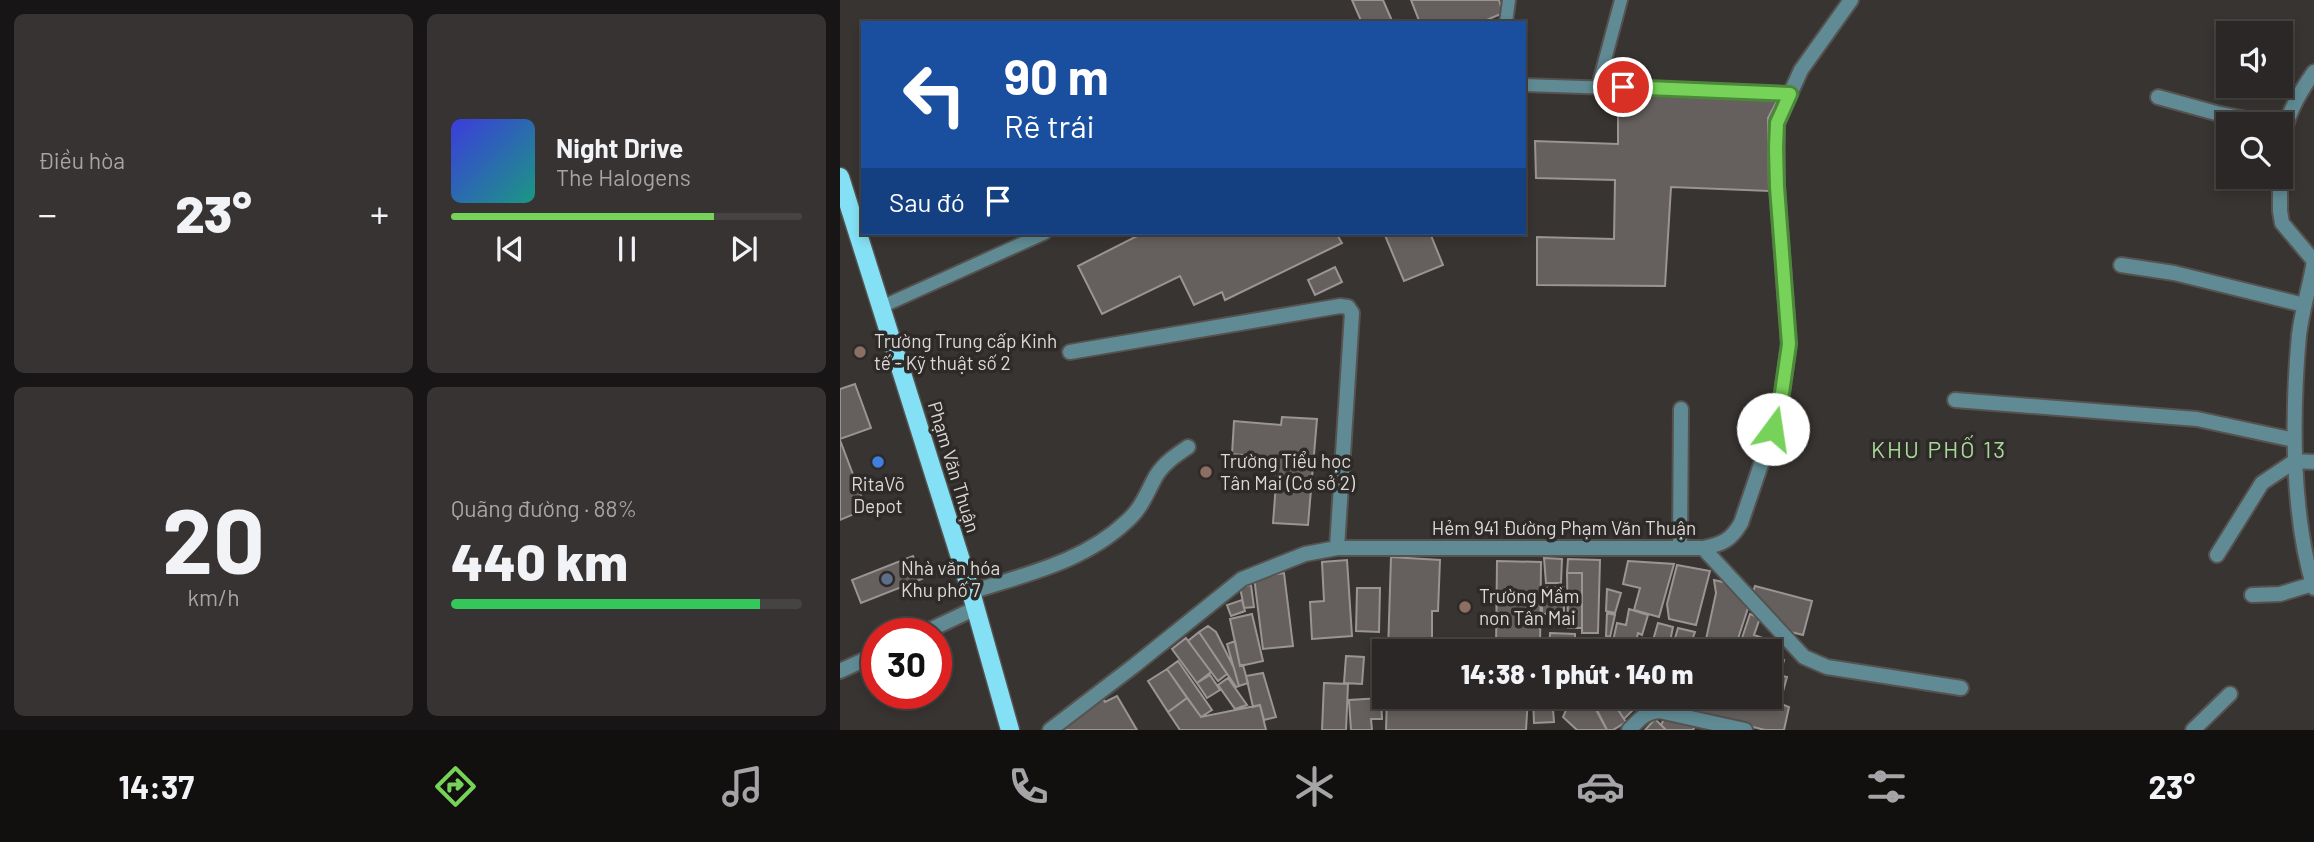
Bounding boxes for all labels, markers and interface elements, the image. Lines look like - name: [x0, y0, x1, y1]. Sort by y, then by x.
- map controls: [2216, 21, 2293, 189]
- button: sound: [2216, 21, 2293, 98]
- text: 90 m: [1004, 46, 1109, 105]
- icon: left: [889, 49, 980, 140]
- pin: [1593, 57, 1653, 117]
- icon: arrive: [1604, 68, 1642, 106]
- text: Rẽ trái: [1004, 106, 1095, 144]
- button: search: [2216, 112, 2293, 189]
- text: Night Drive: [556, 132, 683, 163]
- text: Điều hòa: [38, 146, 125, 174]
- text: The Halogens: [556, 163, 691, 191]
- text: 23°: [175, 181, 252, 243]
- icon: arrive: [979, 182, 1017, 220]
- text: Sau đó: [889, 186, 965, 217]
- text: −: [38, 190, 57, 236]
- text: +: [370, 190, 389, 236]
- icon: previous: [491, 230, 529, 268]
- icon: pause: [608, 230, 646, 268]
- icon: next: [725, 230, 763, 268]
- place label: Trường Trung cấp Kinh tế - Kỹ thuật số 2: [874, 329, 1057, 374]
- marker: Trường Trung cấp Kinh tế - Kỹ thuật số 2: [852, 344, 868, 360]
- position arrow: [1736, 392, 1810, 466]
- street label: Phạm Văn Thuận: [924, 399, 985, 535]
- district label: KHU PHỐ 13: [1871, 435, 2007, 463]
- place label: Trường Tiểu học Tân Mai (Cơ sở 2): [1220, 449, 1356, 494]
- marker: RitaVõ Depot: [870, 454, 886, 470]
- marker: Trường Tiểu học Tân Mai (Cơ sở 2): [1198, 464, 1214, 480]
- place label: RitaVõ Depot: [851, 472, 905, 517]
- text: 20: [162, 483, 265, 592]
- text: Quãng đường · 88%: [451, 494, 637, 522]
- street label: Hẻm 941 Đường Phạm Văn Thuận: [1432, 516, 1696, 539]
- text: 440 km: [451, 529, 628, 591]
- place label: Nhà văn hóa Khu phố 7: [901, 556, 1000, 601]
- marker: Nhà văn hóa Khu phố 7: [879, 571, 895, 587]
- text: km/h: [187, 583, 240, 611]
- place label: Trường Mầm non Tân Mai: [1479, 584, 1579, 629]
- marker: Trường Mầm non Tân Mai: [1457, 599, 1473, 615]
- speed limit sign: 30: [861, 618, 952, 709]
- text: 14:38 · 1 phút · 140 m: [1461, 658, 1693, 689]
- icon: directions: [431, 762, 480, 811]
- icon: music: [718, 762, 767, 811]
- icon: phone: [1004, 762, 1053, 811]
- icon: climate: [1290, 762, 1339, 811]
- icon: car: [1576, 762, 1625, 811]
- icon: filters: [1862, 762, 1911, 811]
- text: 14:37: [119, 767, 194, 805]
- text: 23°: [2149, 767, 2195, 805]

